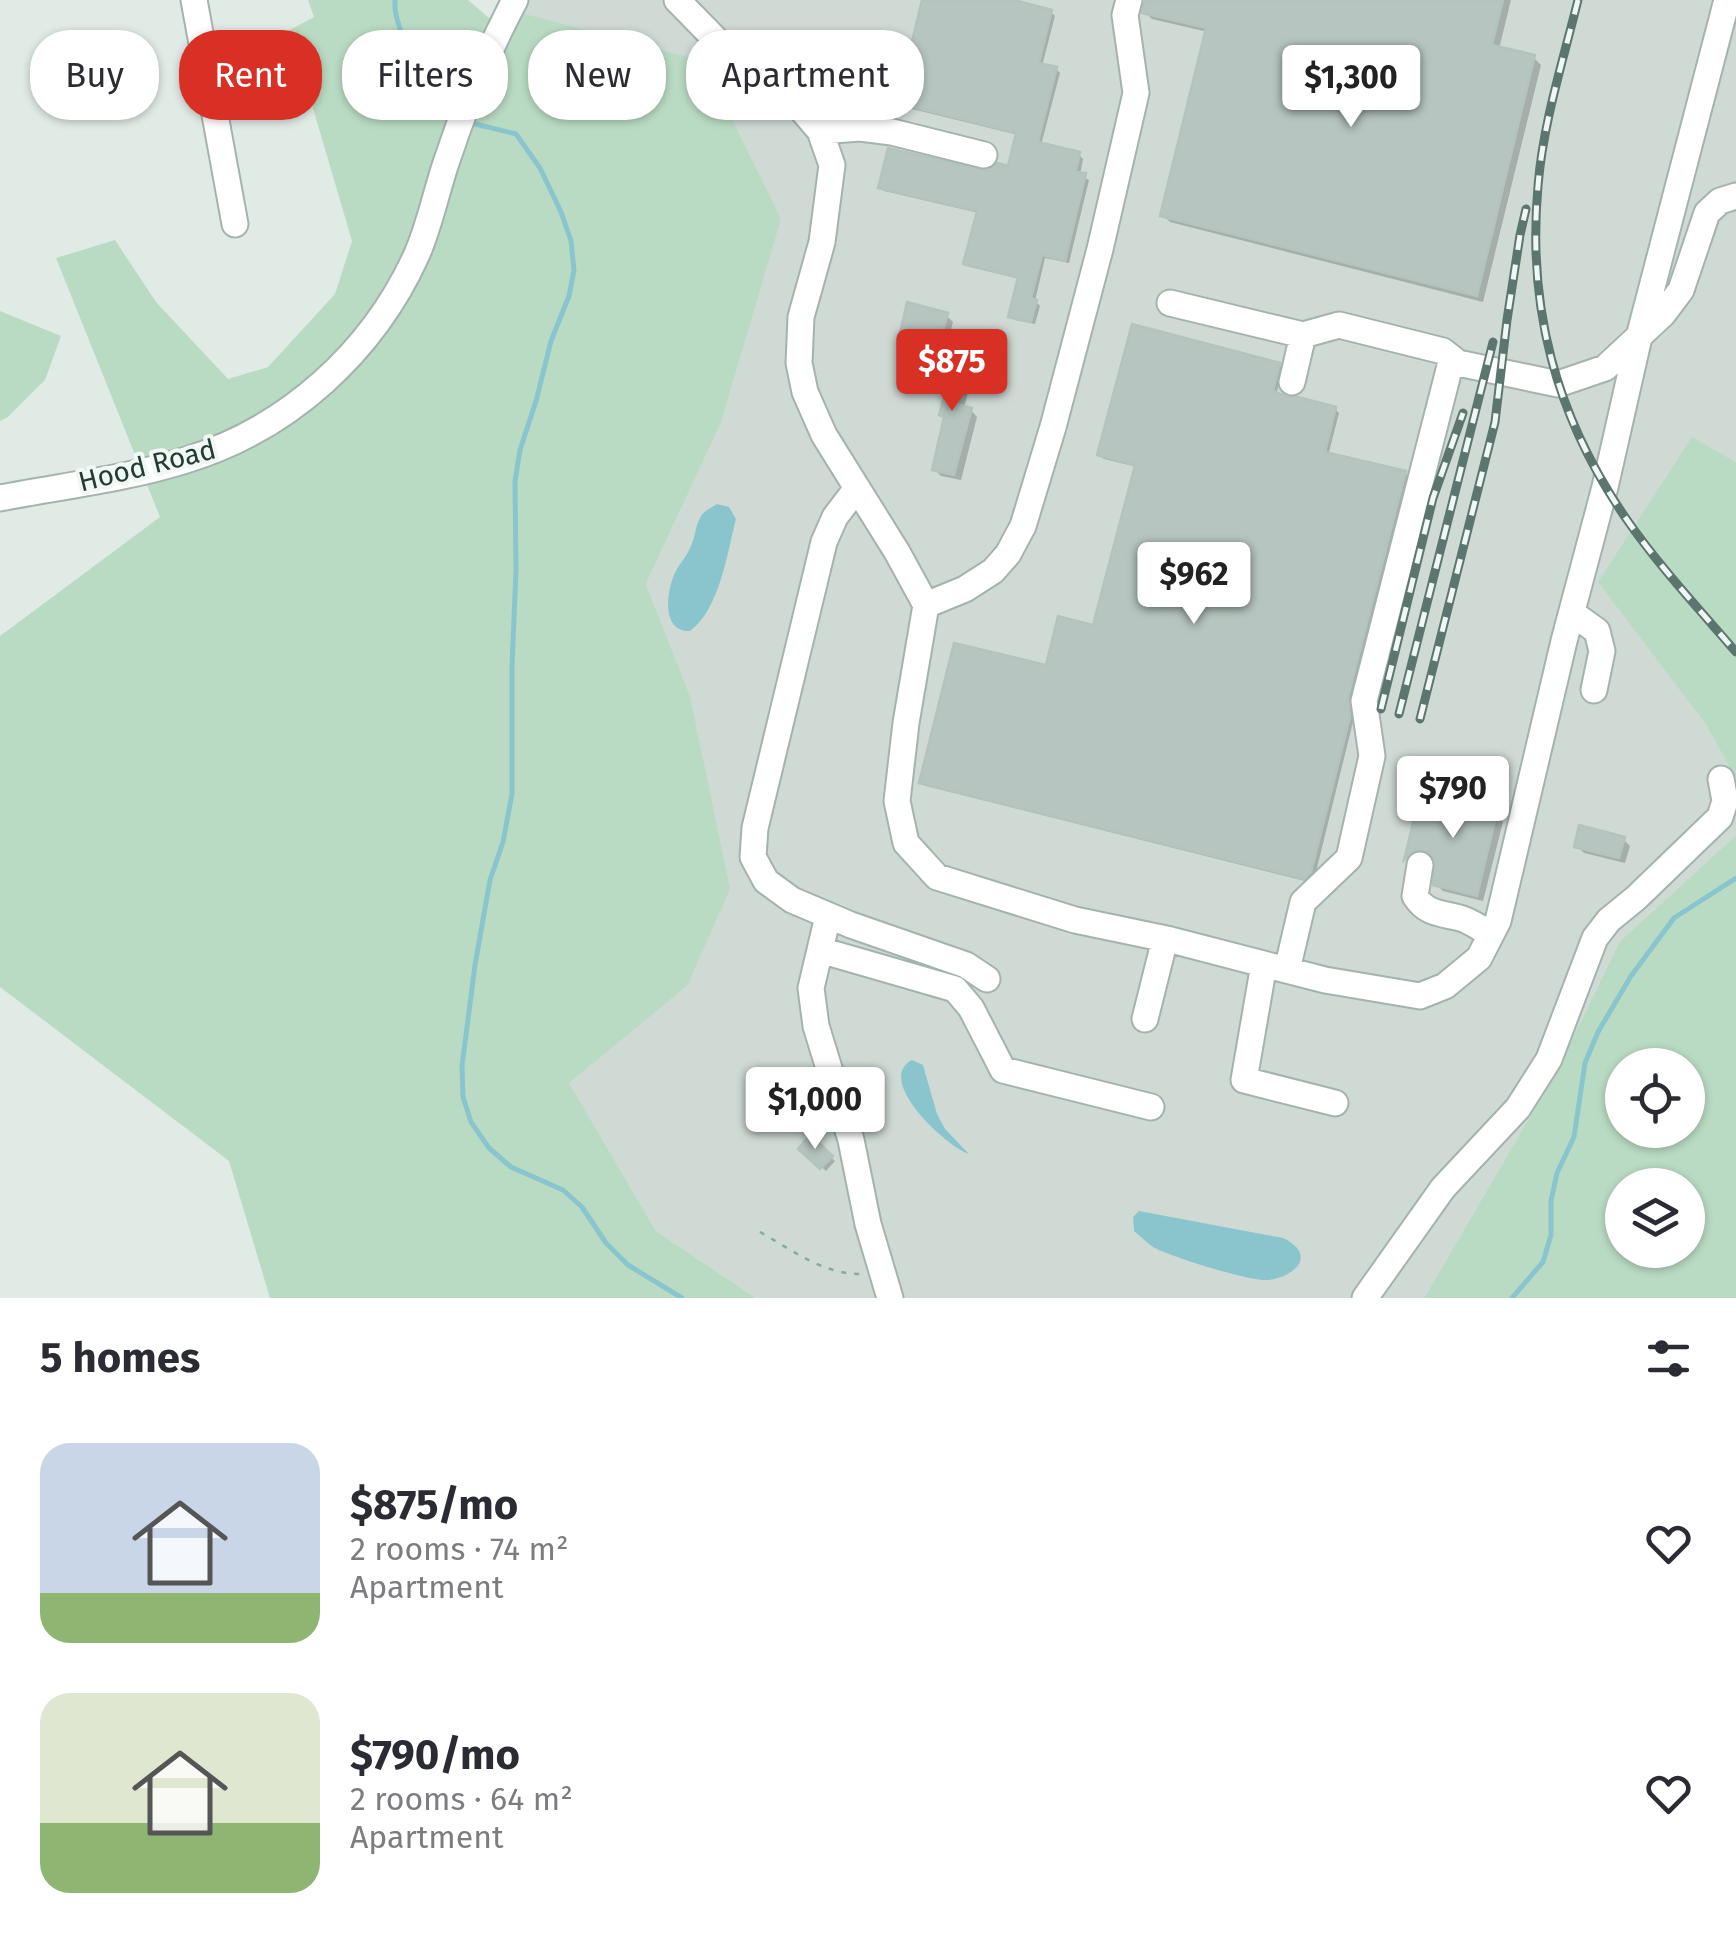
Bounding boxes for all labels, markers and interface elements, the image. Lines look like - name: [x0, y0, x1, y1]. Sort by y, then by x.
- chip: Buy: [30, 30, 159, 120]
- chip: Rent: [179, 30, 322, 120]
- chip: Filters: [342, 30, 508, 120]
- chip: New: [528, 30, 666, 120]
- chip: Apartment: [686, 30, 924, 120]
- pin: $1,300: [1270, 45, 1432, 130]
- text: $1,300: [1304, 58, 1398, 96]
- pin: $875: [893, 329, 1011, 414]
- text: $875: [918, 342, 986, 380]
- street label: Hood Road: [75, 432, 219, 498]
- pin: $962: [1135, 542, 1253, 627]
- text: $962: [1159, 555, 1229, 593]
- pin: $790: [1394, 756, 1512, 841]
- text: $790: [1419, 769, 1487, 807]
- map controls: [1605, 1048, 1705, 1268]
- button: locate: [1605, 1048, 1705, 1148]
- pin: $1,000: [734, 1067, 896, 1152]
- text: $1,000: [768, 1080, 862, 1118]
- button: layers: [1605, 1168, 1705, 1268]
- icon: filters: [1641, 1331, 1696, 1386]
- text: 5 homes: [40, 1333, 200, 1383]
- text: $875/mo: [350, 1480, 518, 1530]
- icon: home: [120, 1483, 240, 1603]
- icon: heart: [1641, 1516, 1696, 1571]
- text: 2 rooms · 74 m²: [350, 1530, 569, 1568]
- text: Apartment: [350, 1568, 504, 1606]
- text: $790/mo: [350, 1730, 520, 1780]
- icon: home: [120, 1733, 240, 1853]
- icon: heart: [1641, 1766, 1696, 1821]
- text: 2 rooms · 64 m²: [350, 1780, 573, 1818]
- text: Apartment: [350, 1818, 504, 1856]

